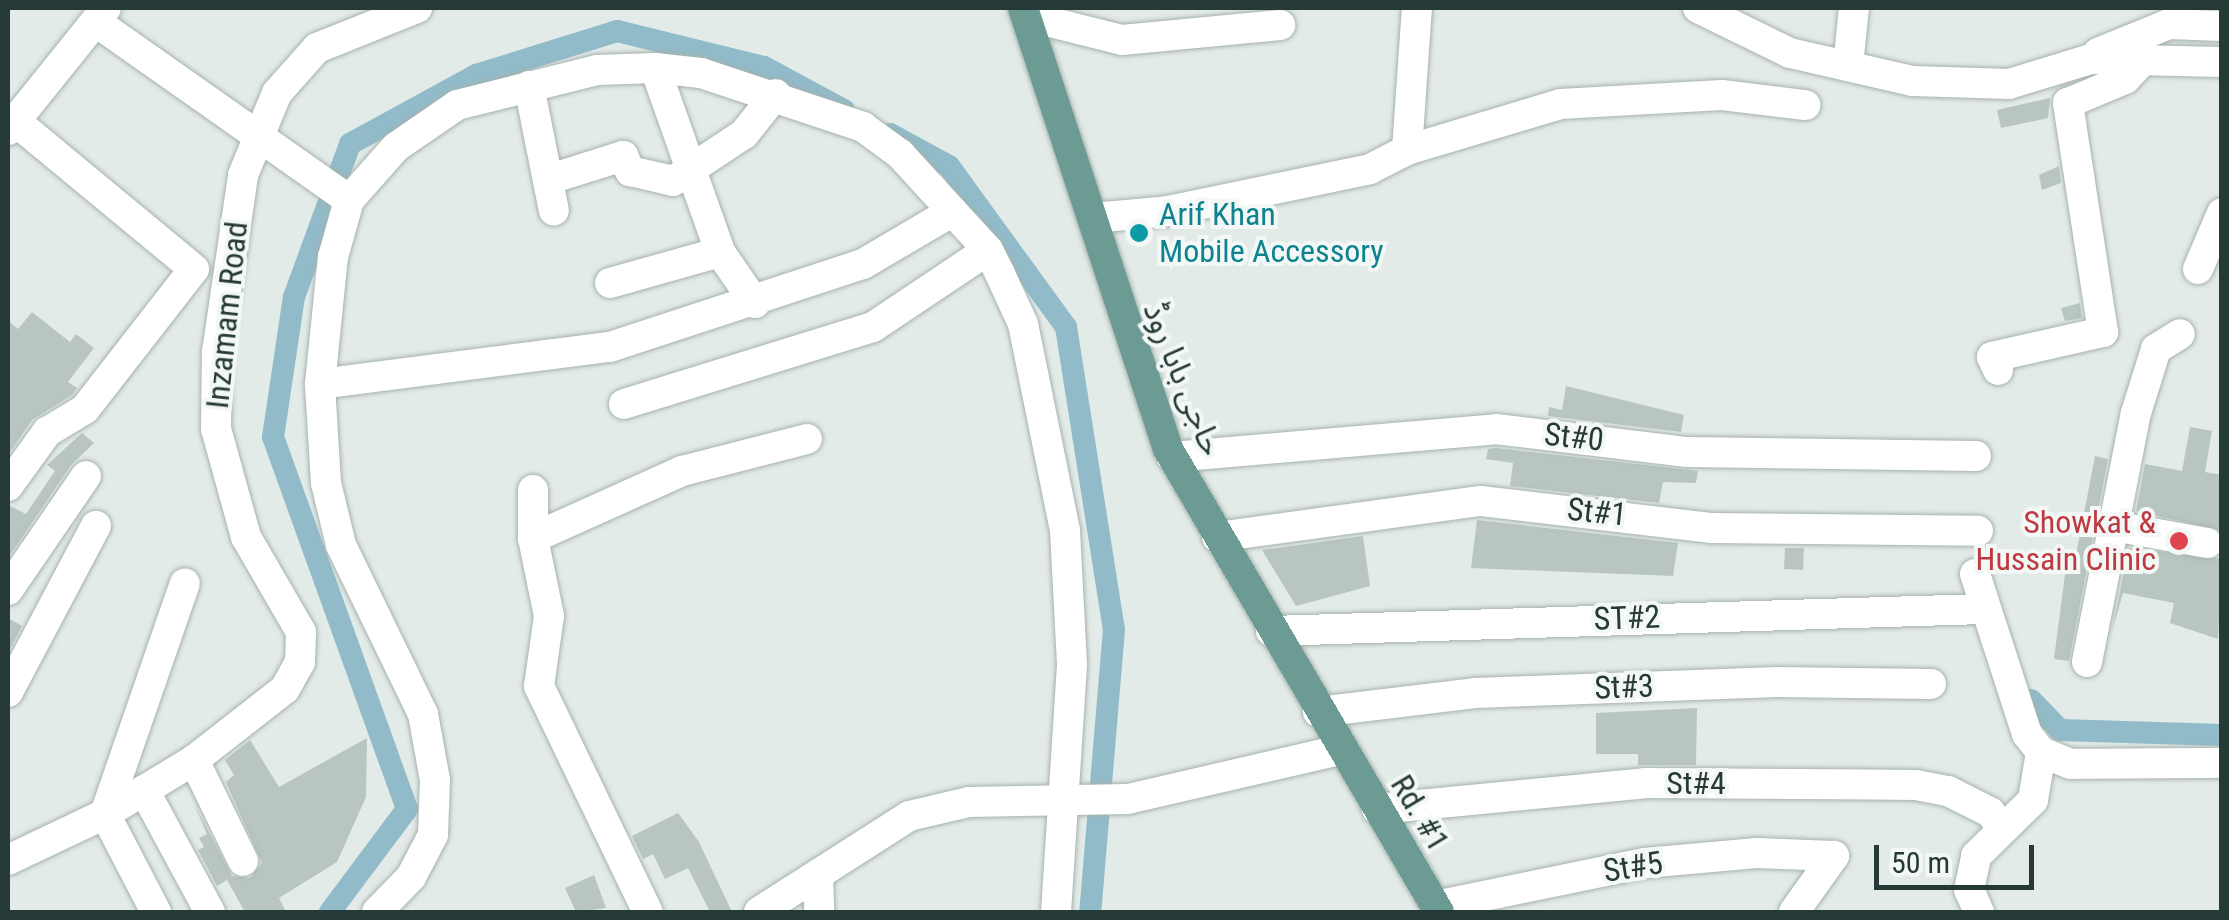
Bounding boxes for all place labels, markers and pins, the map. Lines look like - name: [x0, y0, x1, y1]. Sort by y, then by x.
- place label: Arif Khan Mobile Accessory: [1159, 196, 1384, 271]
- marker: Arif Khan Mobile Accessory: [1128, 222, 1150, 244]
- place label: Showkat & Hussain Clinic: [1976, 504, 2156, 579]
- marker: Showkat & Hussain Clinic: [2166, 528, 2192, 554]

